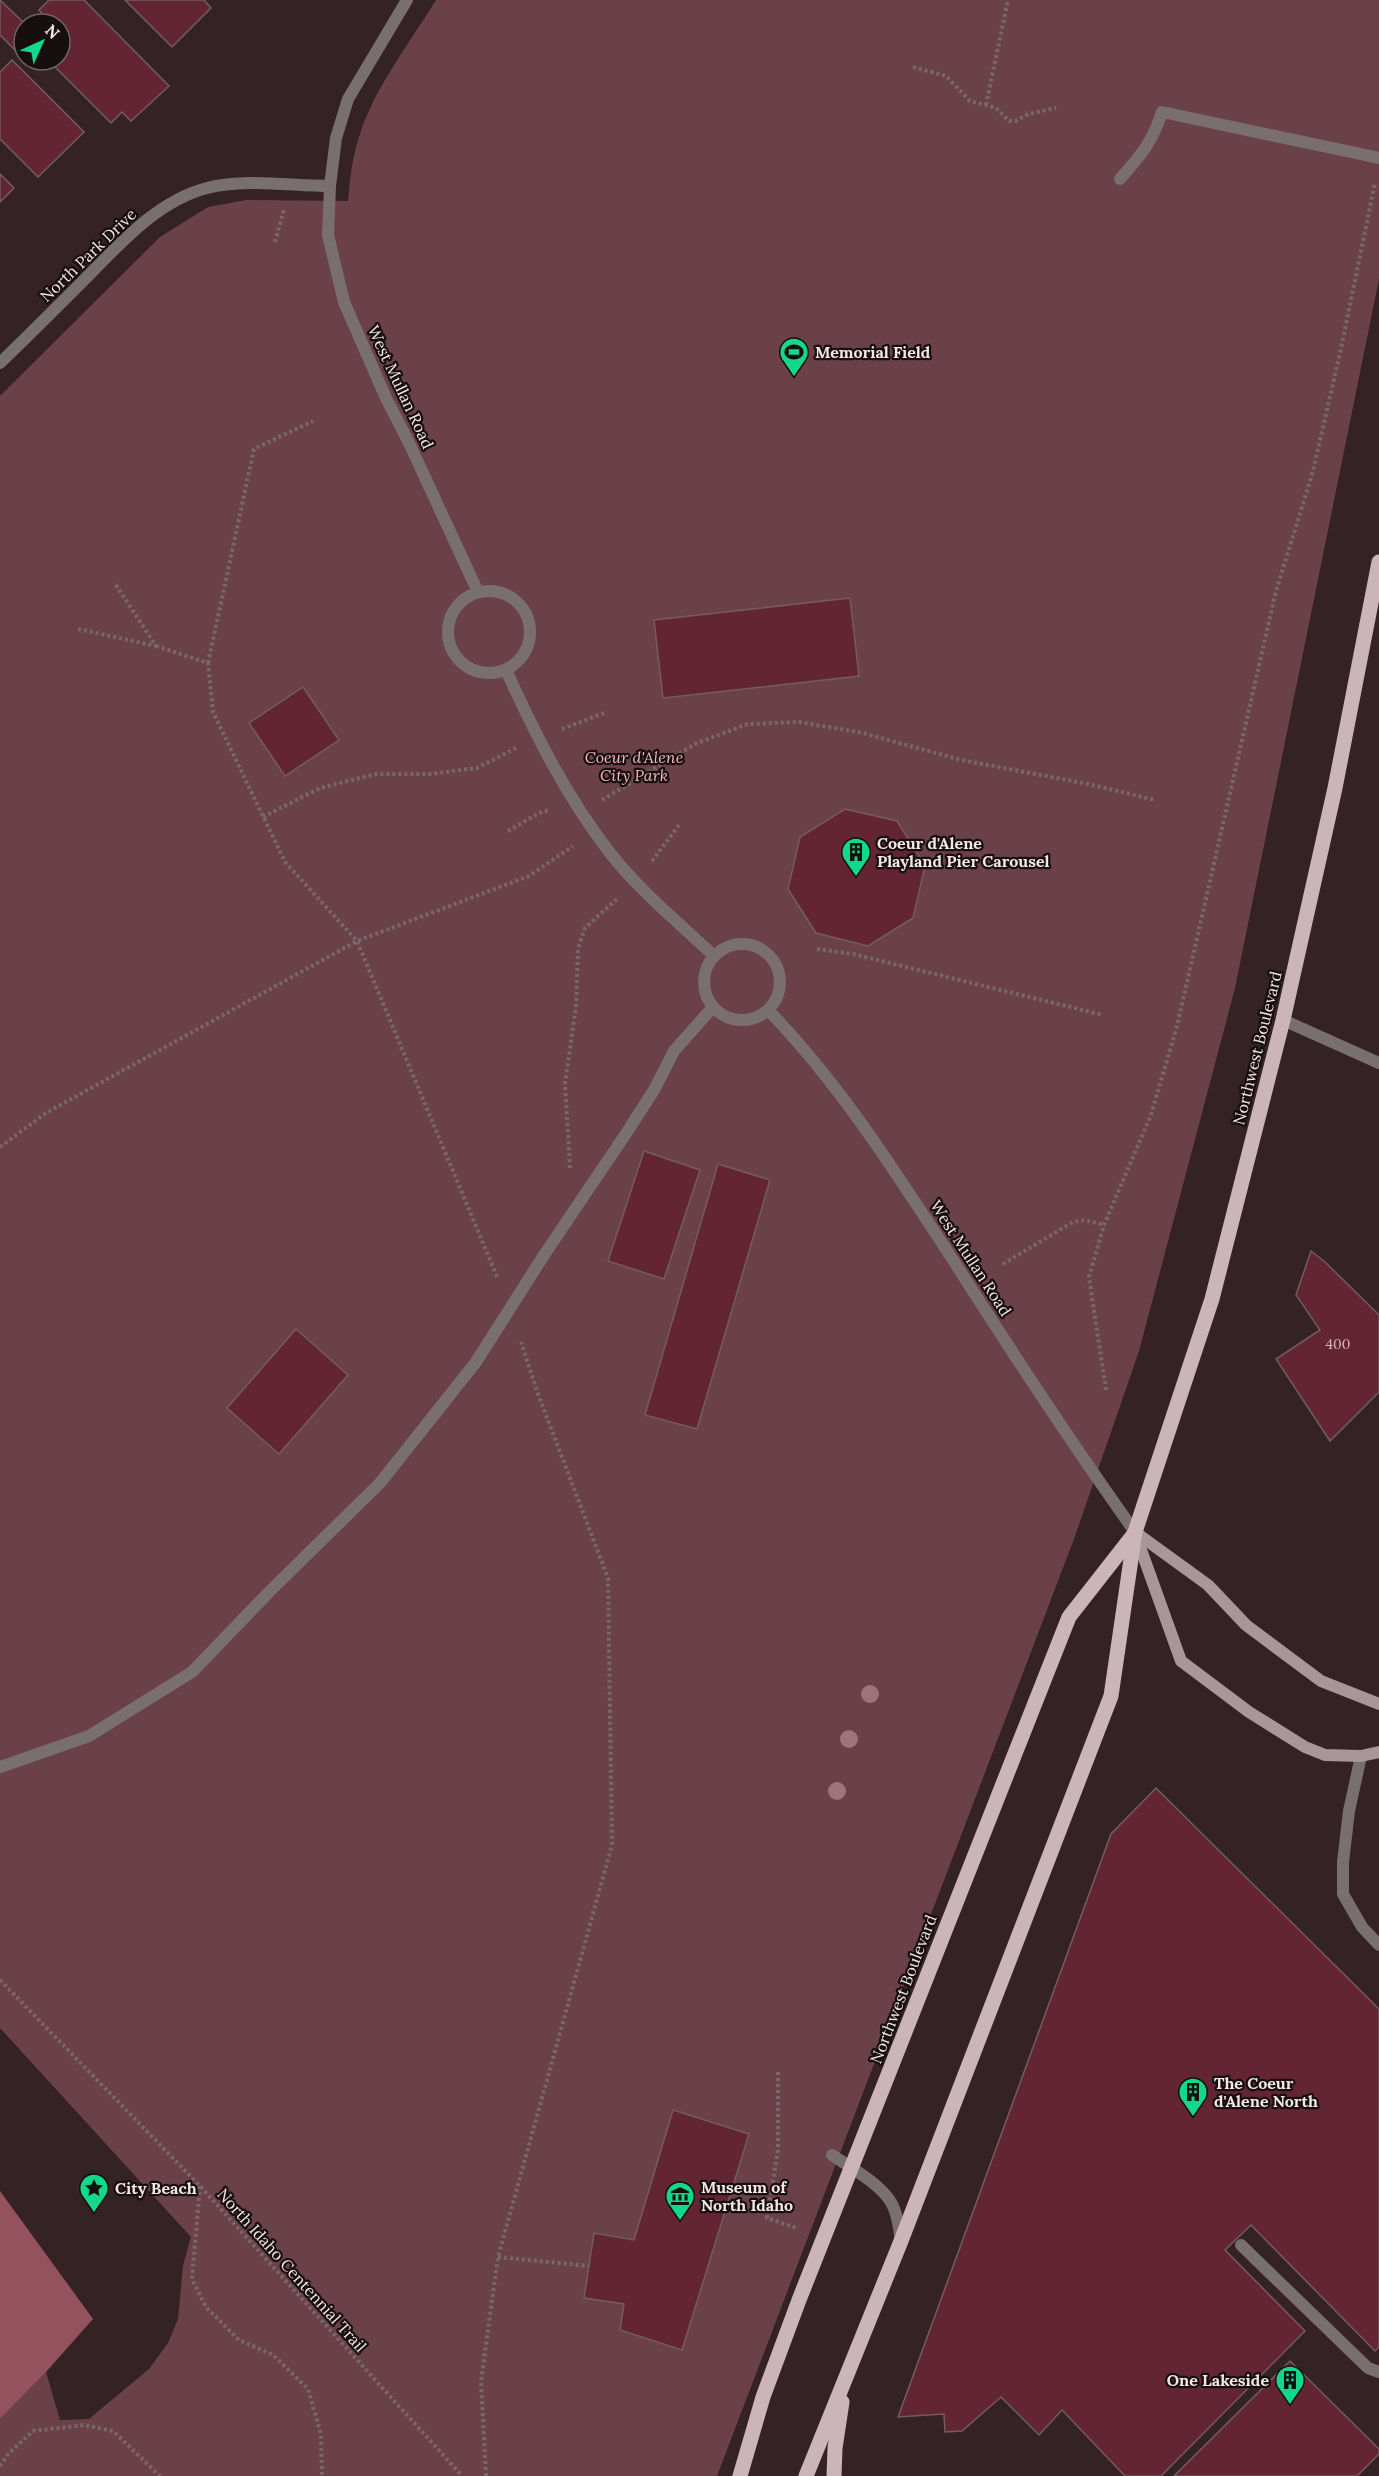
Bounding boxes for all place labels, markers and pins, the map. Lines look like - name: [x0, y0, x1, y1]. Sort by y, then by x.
- sports icon: Memorial Field: [778, 336, 810, 378]
- place label: Memorial Field: [815, 342, 931, 362]
- place label: Coeur d'Alene Playland Pier Carousel: [877, 833, 1050, 871]
- building icon: Coeur d'Alene Playland Pier Carousel: [840, 836, 872, 878]
- place label: The Coeur d'Alene North: [1214, 2073, 1318, 2111]
- building icon: The Coeur d'Alene North: [1177, 2076, 1209, 2118]
- place icon: City Beach: [78, 2172, 110, 2214]
- place label: Museum of North Idaho: [701, 2177, 793, 2215]
- place label: City Beach: [115, 2178, 197, 2198]
- museum icon: Museum of North Idaho: [664, 2180, 696, 2222]
- building icon: One Lakeside: [1274, 2364, 1306, 2406]
- place label: One Lakeside: [1167, 2370, 1269, 2390]

